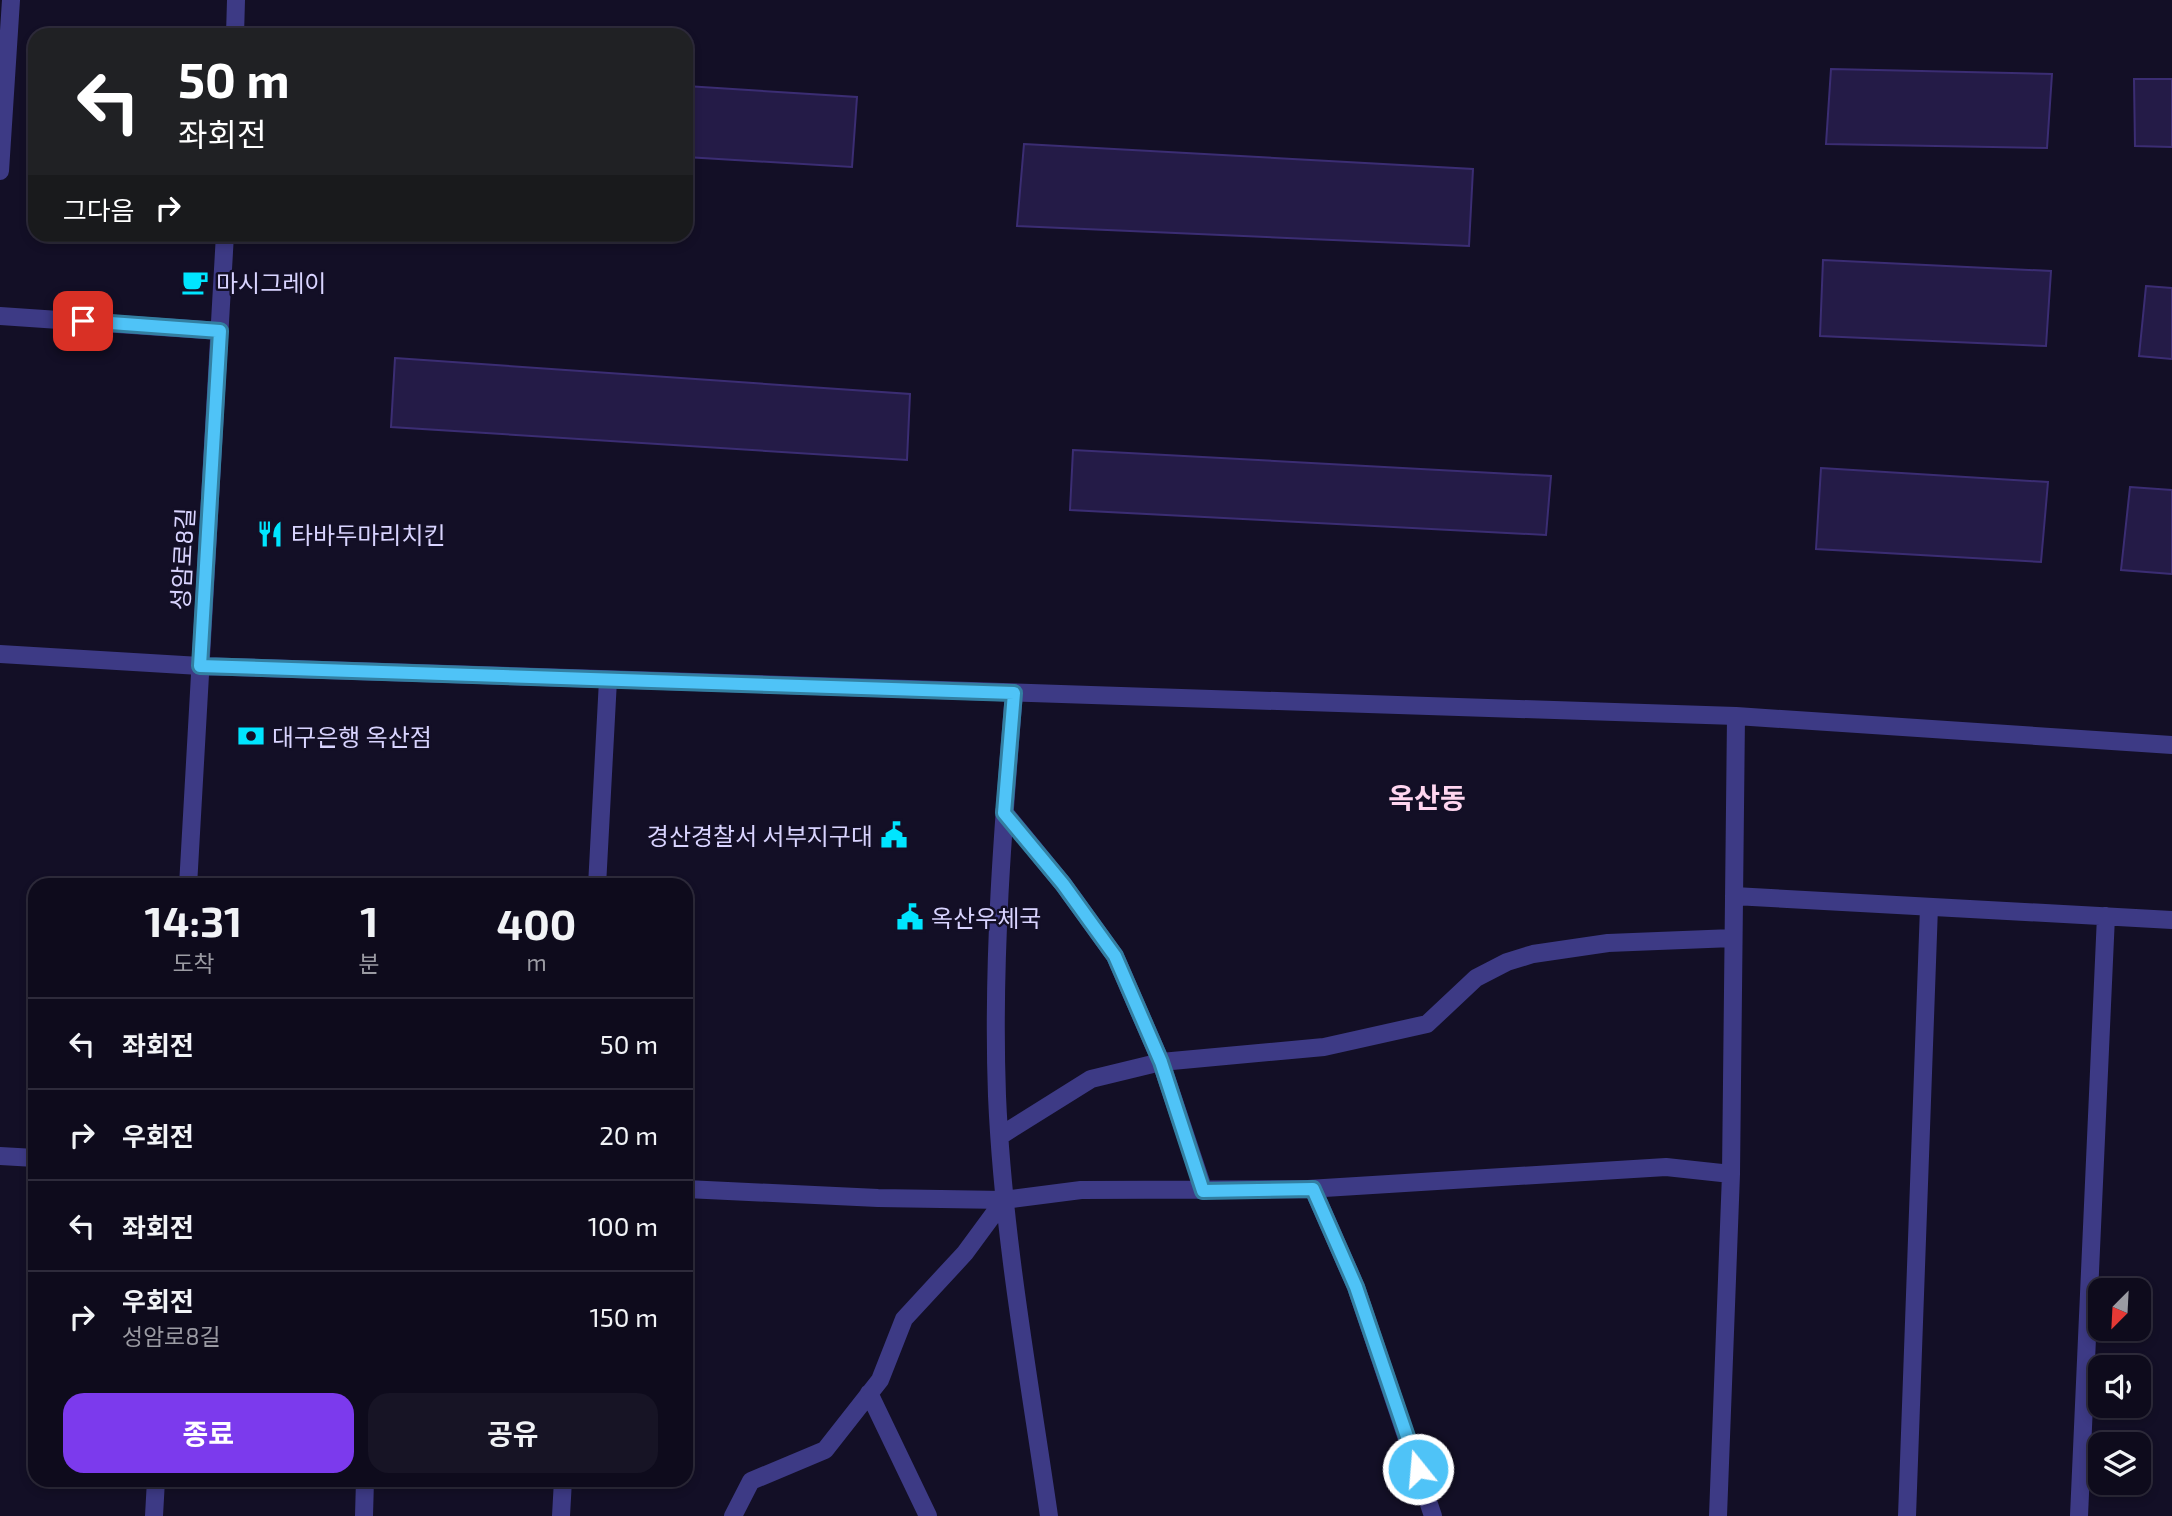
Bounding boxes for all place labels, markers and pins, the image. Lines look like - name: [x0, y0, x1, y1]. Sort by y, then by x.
- cafe icon: 마시그레이: [180, 267, 210, 297]
- place label: 마시그레이: [216, 268, 326, 297]
- pin: [53, 291, 113, 351]
- restaurant icon: 타바두마리치킨: [255, 519, 285, 549]
- place label: 타바두마리치킨: [291, 520, 446, 549]
- bank icon: 대구은행 옥산점: [236, 721, 266, 751]
- place label: 대구은행 옥산점: [272, 722, 432, 751]
- public building icon: 경산경찰서 서부지구대: [879, 820, 909, 850]
- place label: 경산경찰서 서부지구대: [647, 821, 873, 850]
- public building icon: 옥산우체국: [895, 902, 925, 932]
- place label: 옥산우체국: [931, 903, 1041, 932]

